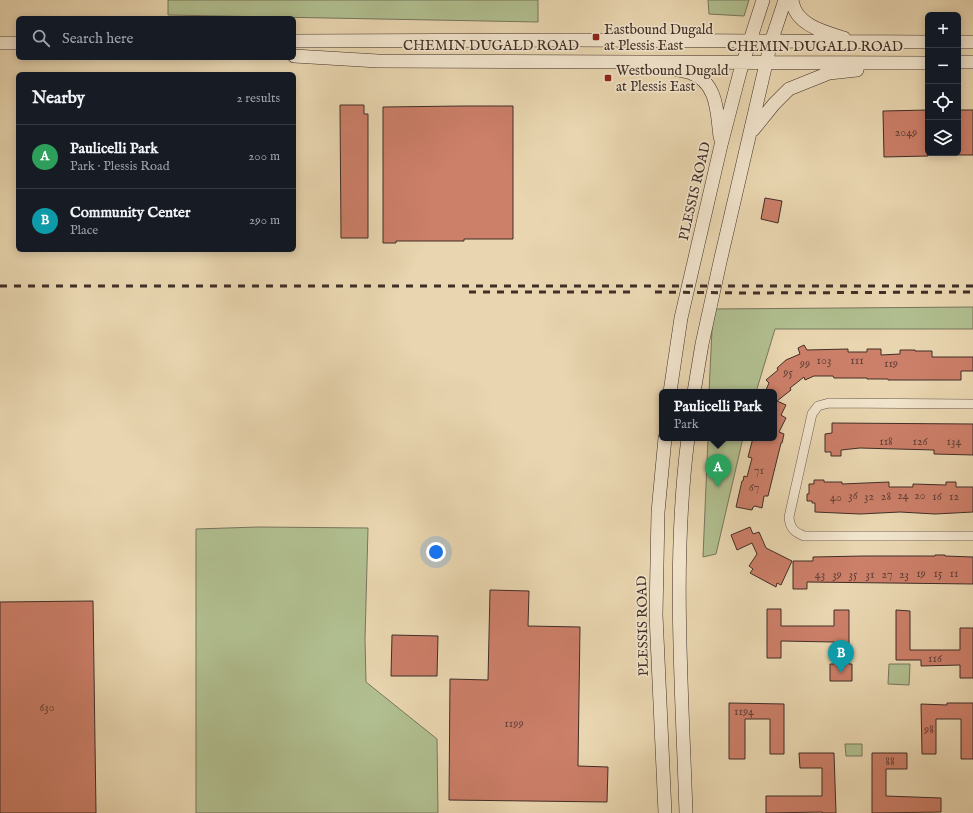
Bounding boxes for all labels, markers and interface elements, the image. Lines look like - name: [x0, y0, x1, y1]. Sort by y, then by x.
- map controls: [925, 12, 961, 156]
- button: +: [925, 12, 961, 48]
- search box: [16, 16, 296, 60]
- place label: Eastbound Dugald at Plessis East: [604, 21, 714, 55]
- icon: search: [30, 27, 52, 49]
- text: Search here: [62, 29, 133, 48]
- marker: Eastbound Dugald at Plessis East: [591, 32, 601, 42]
- street label: CHEMIN DUGALD ROAD: [403, 37, 579, 55]
- street label: CHEMIN DUGALD ROAD: [727, 38, 903, 56]
- button: −: [925, 48, 961, 84]
- place label: Westbound Dugald at Plessis East: [616, 62, 729, 96]
- marker: Westbound Dugald at Plessis East: [603, 73, 613, 83]
- button: locate: [925, 84, 961, 120]
- text: Nearby: [32, 88, 85, 109]
- text: 2 results: [236, 90, 280, 107]
- button: layers: [925, 120, 961, 156]
- house number: 2049: [895, 125, 917, 140]
- text: Paulicelli Park: [70, 139, 158, 158]
- street label: PLESSIS ROAD: [675, 140, 715, 242]
- text: A: [41, 148, 49, 165]
- text: 200 m: [248, 148, 280, 165]
- text: Park · Plessis Road: [70, 158, 170, 175]
- text: Community Center: [70, 203, 191, 222]
- text: B: [41, 212, 49, 229]
- text: 290 m: [249, 212, 280, 229]
- text: Place: [70, 222, 98, 239]
- house number: 103: [817, 353, 831, 368]
- house number: 111: [850, 353, 864, 368]
- house number: 99: [799, 356, 810, 371]
- house number: 119: [884, 356, 898, 371]
- house number: 95: [782, 365, 793, 380]
- popup: [659, 389, 777, 441]
- text: Paulicelli Park: [674, 397, 762, 416]
- text: Park: [674, 416, 699, 433]
- house number: 118: [879, 434, 893, 449]
- house number: 126: [912, 434, 929, 449]
- house number: 134: [947, 434, 962, 449]
- pin: A: [705, 454, 731, 487]
- house number: 71: [754, 463, 764, 478]
- house number: 67: [749, 480, 759, 495]
- house number: 36: [848, 488, 859, 503]
- house number: 24: [897, 488, 909, 503]
- house number: 20: [914, 488, 926, 503]
- house number: 32: [864, 489, 874, 504]
- house number: 28: [881, 489, 891, 504]
- house number: 16: [932, 489, 943, 504]
- house number: 12: [949, 489, 959, 504]
- house number: 40: [830, 490, 842, 505]
- your location: [426, 542, 446, 562]
- house number: 19: [916, 566, 926, 581]
- house number: 15: [934, 566, 943, 581]
- house number: 11: [950, 566, 958, 581]
- house number: 43: [815, 567, 825, 582]
- house number: 39: [832, 567, 842, 582]
- house number: 35: [849, 567, 858, 582]
- house number: 31: [866, 567, 874, 582]
- house number: 27: [881, 567, 893, 582]
- house number: 23: [899, 567, 909, 582]
- street label: PLESSIS ROAD: [633, 575, 653, 676]
- pin: B: [828, 640, 854, 673]
- house number: 116: [928, 651, 943, 666]
- house number: 630: [39, 700, 55, 715]
- house number: 1194: [734, 704, 754, 719]
- house number: 1199: [504, 716, 524, 731]
- house number: 98: [923, 722, 934, 737]
- house number: 88: [885, 754, 895, 769]

